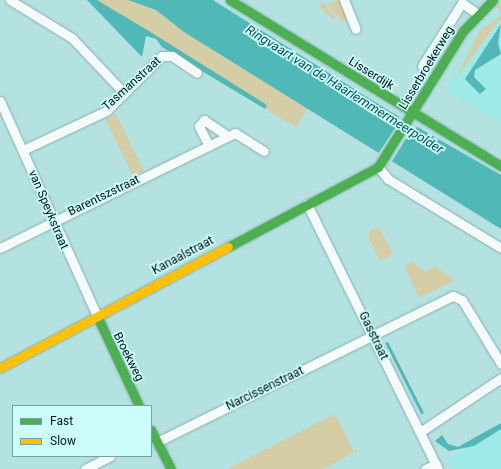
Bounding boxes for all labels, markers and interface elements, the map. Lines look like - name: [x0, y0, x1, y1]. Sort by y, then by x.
- water label: Ringvaart van de Haarlemmermeerpolder: [242, 22, 446, 158]
- street label: Lisserbroekerweg: [396, 24, 458, 112]
- street label: Tasmanstraat: [100, 54, 164, 114]
- street label: Lisserdijk: [346, 54, 396, 94]
- street label: van Speykstraat: [25, 168, 71, 252]
- street label: Barentszstraat: [66, 172, 142, 220]
- street label: Kanaalstraat: [150, 234, 216, 278]
- street label: Gasstraat: [355, 310, 391, 362]
- street label: Broekweg: [110, 330, 146, 384]
- street label: Narcissenstraat: [224, 364, 306, 414]
- legend: [12, 405, 152, 457]
- text: Fast: [50, 414, 73, 428]
- text: Slow: [50, 434, 76, 448]

